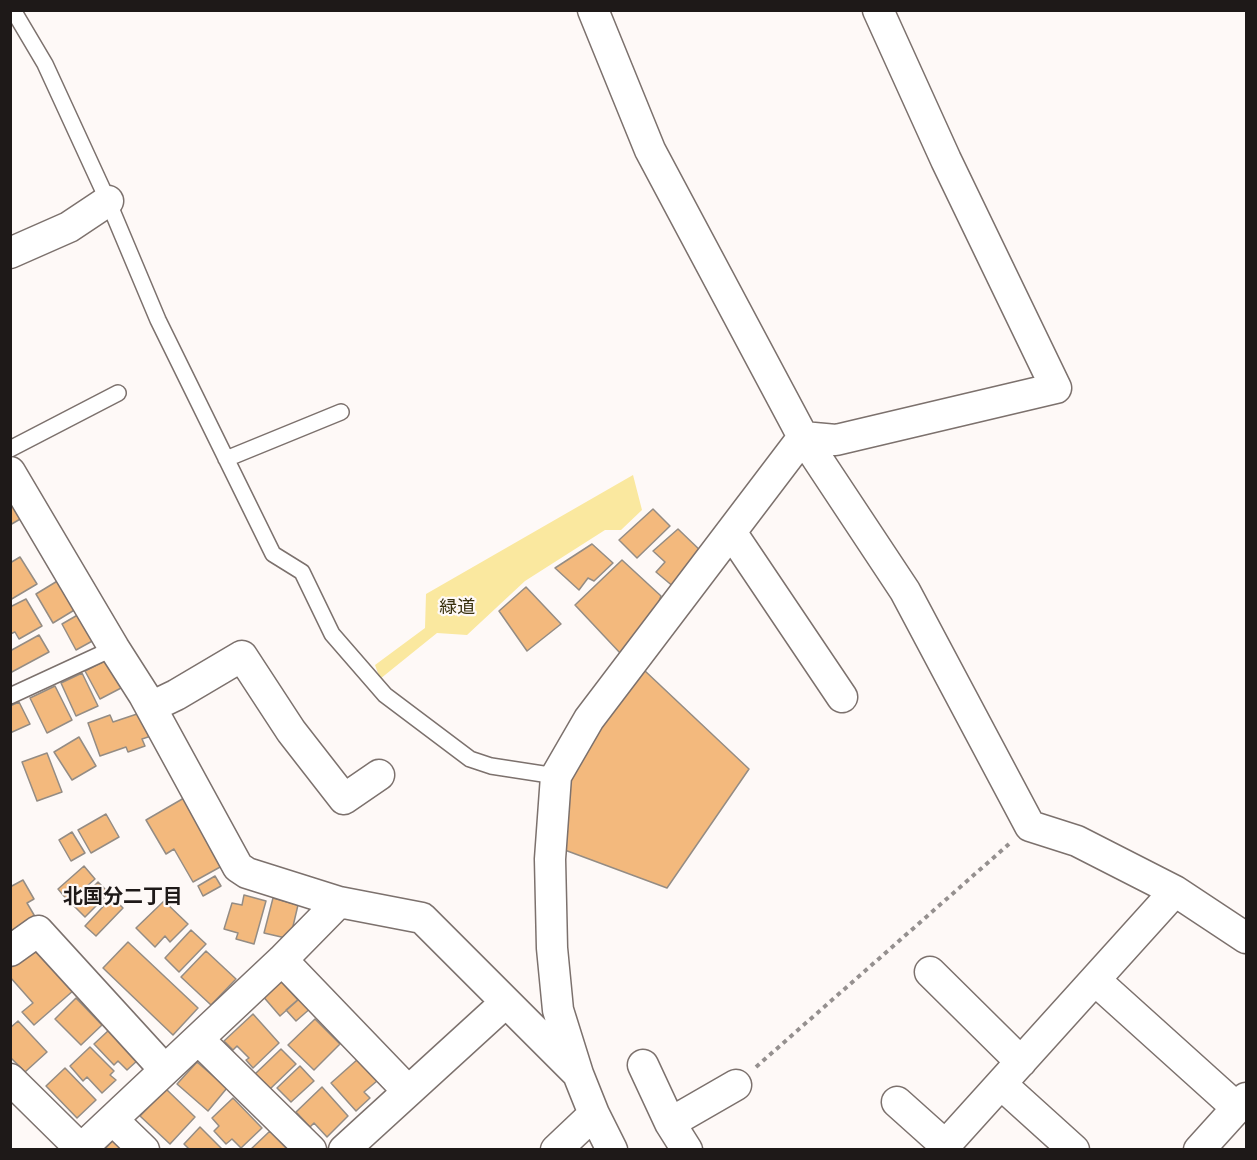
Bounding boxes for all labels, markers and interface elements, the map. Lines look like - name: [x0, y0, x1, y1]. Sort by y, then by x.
- park label: 緑道: [439, 596, 475, 618]
- district label: 北国分二丁目: [63, 885, 183, 909]

